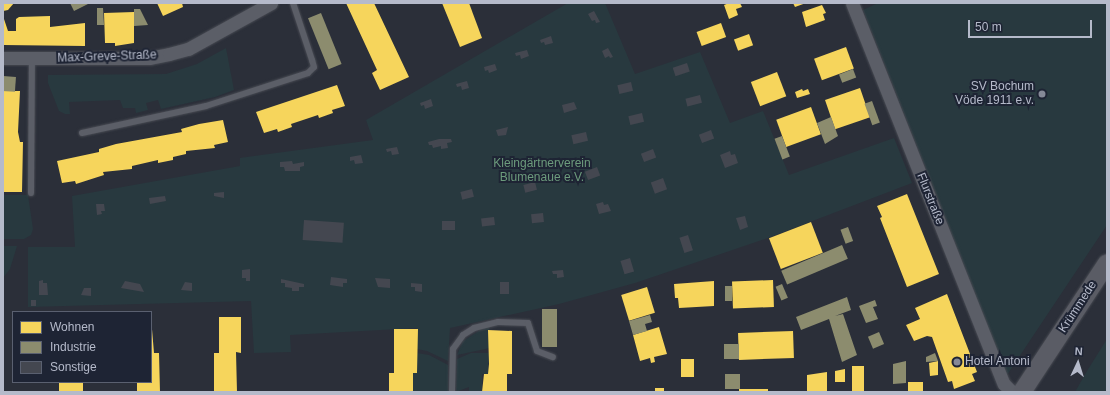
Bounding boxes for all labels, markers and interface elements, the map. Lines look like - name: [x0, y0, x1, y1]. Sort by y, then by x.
- scale bar: [970, 12, 1094, 38]
- text: 50 m: [975, 20, 1002, 34]
- street label: Max-Greve-Straße: [57, 48, 157, 66]
- place label: SV Bochum Vöde 1911 e.v.: [955, 80, 1034, 108]
- marker: SV Bochum Vöde 1911 e.v.: [1037, 89, 1047, 99]
- park label: Kleingärtnerverein Blumenaue e.V.: [493, 157, 591, 185]
- street label: Flurstraße: [913, 171, 947, 227]
- street label: Krümmede: [1056, 278, 1100, 336]
- legend: [12, 311, 152, 383]
- text: Wohnen: [50, 320, 94, 334]
- text: Industrie: [50, 340, 96, 354]
- north arrow: [1058, 343, 1098, 383]
- text: N: [1074, 345, 1083, 357]
- place label: Hotel Antoni: [965, 355, 1030, 369]
- marker: Hotel Antoni: [952, 357, 962, 367]
- text: Sonstige: [50, 360, 97, 374]

